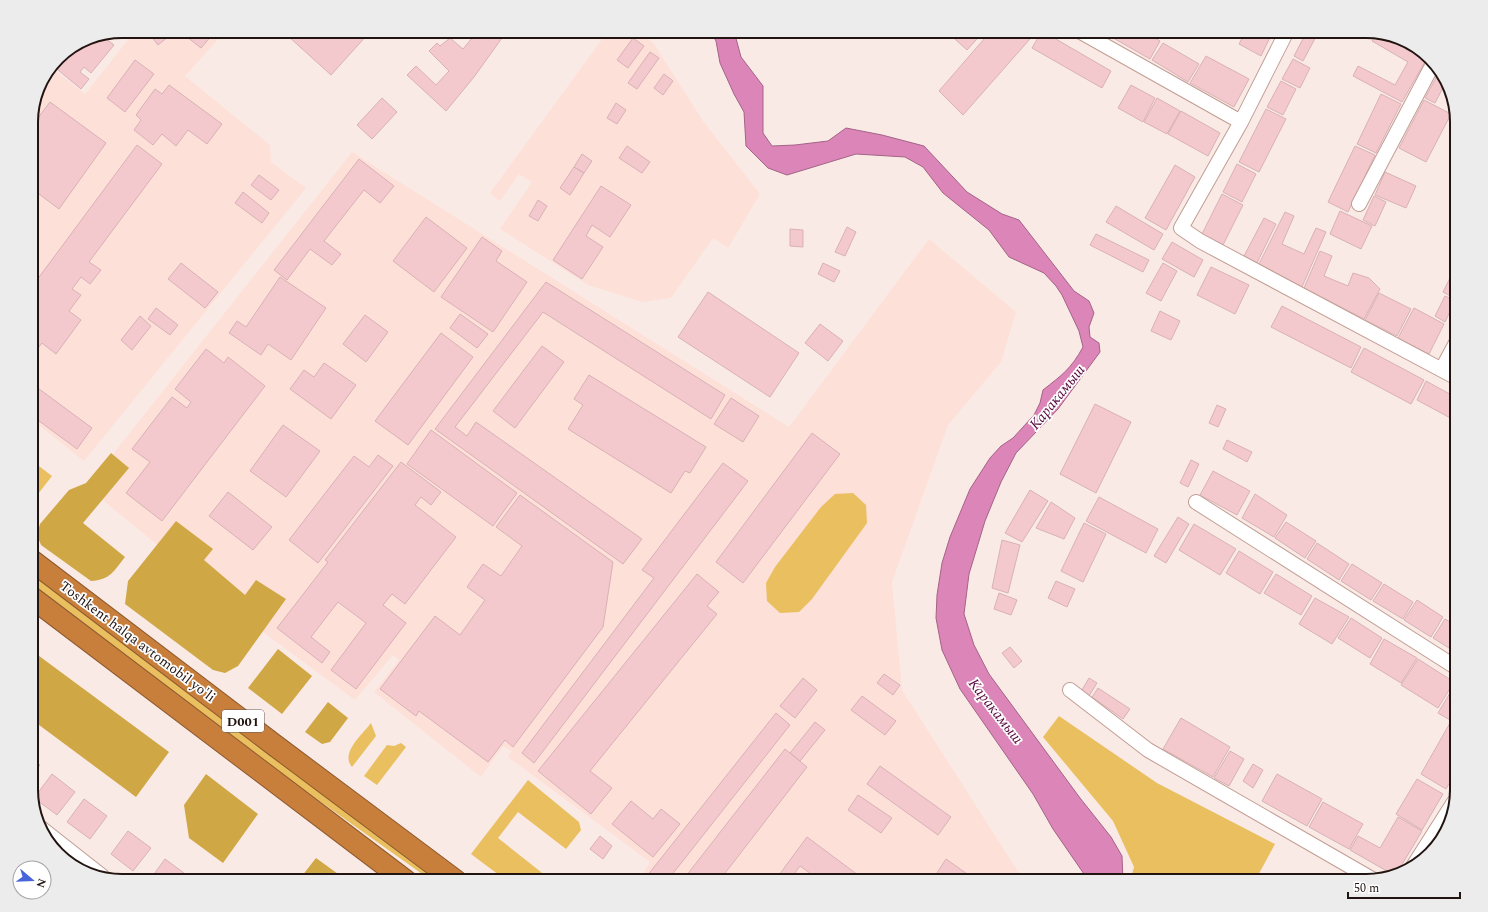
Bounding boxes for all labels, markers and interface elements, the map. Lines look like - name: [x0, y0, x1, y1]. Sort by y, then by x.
- water label: Каракамыш: [1024, 359, 1091, 435]
- street label: Toshkent halqa avtomobil yo'li: [55, 576, 220, 707]
- water label: Каракамыш: [962, 673, 1029, 750]
- road number: D001: [222, 710, 264, 732]
- north arrow: [12, 860, 52, 900]
- scale bar: [1348, 874, 1460, 900]
- text: N: [31, 876, 50, 890]
- text: 50 m: [1354, 879, 1379, 898]

